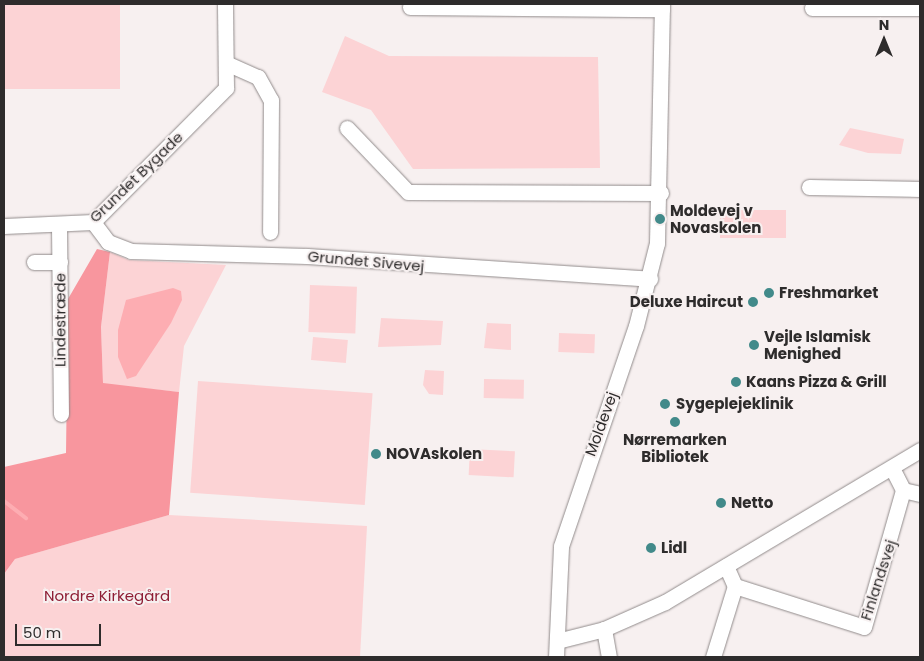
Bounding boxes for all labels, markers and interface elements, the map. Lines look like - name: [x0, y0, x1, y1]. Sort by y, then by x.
- north arrow: [859, 15, 909, 65]
- text: N: [879, 15, 889, 35]
- street label: Grundet Bygade: [86, 128, 186, 226]
- place label: Moldevej v Novaskolen: [670, 201, 761, 236]
- marker: Moldevej v Novaskolen: [654, 213, 666, 225]
- street label: Grundet Sivevej: [307, 247, 425, 275]
- street label: Lindestræde: [51, 273, 69, 367]
- place label: Freshmarket: [779, 284, 878, 302]
- marker: Freshmarket: [763, 287, 775, 299]
- place label: Deluxe Haircut: [630, 293, 743, 311]
- marker: Deluxe Haircut: [747, 296, 759, 308]
- place label: Vejle Islamisk Menighed: [764, 327, 871, 362]
- marker: Vejle Islamisk Menighed: [748, 339, 760, 351]
- place label: Kaans Pizza & Grill: [746, 373, 887, 391]
- marker: Kaans Pizza & Grill: [730, 376, 742, 388]
- street label: Moldevej: [581, 389, 621, 459]
- place label: Sygeplejeklinik: [676, 395, 794, 413]
- marker: Sygeplejeklinik: [658, 397, 672, 411]
- marker: Nørremarken Bibliotek: [669, 416, 681, 428]
- place label: Nørremarken Bibliotek: [623, 430, 727, 465]
- place label: NOVAskolen: [386, 445, 482, 463]
- marker: NOVAskolen: [370, 448, 382, 460]
- place label: Netto: [731, 494, 773, 512]
- marker: Netto: [715, 497, 727, 509]
- street label: Finlandsvej: [857, 537, 899, 623]
- place label: Lidl: [661, 539, 687, 557]
- marker: Lidl: [645, 542, 657, 554]
- park label: Nordre Kirkegård: [44, 587, 170, 605]
- scale bar: [18, 614, 104, 646]
- text: 50 m: [23, 622, 61, 643]

